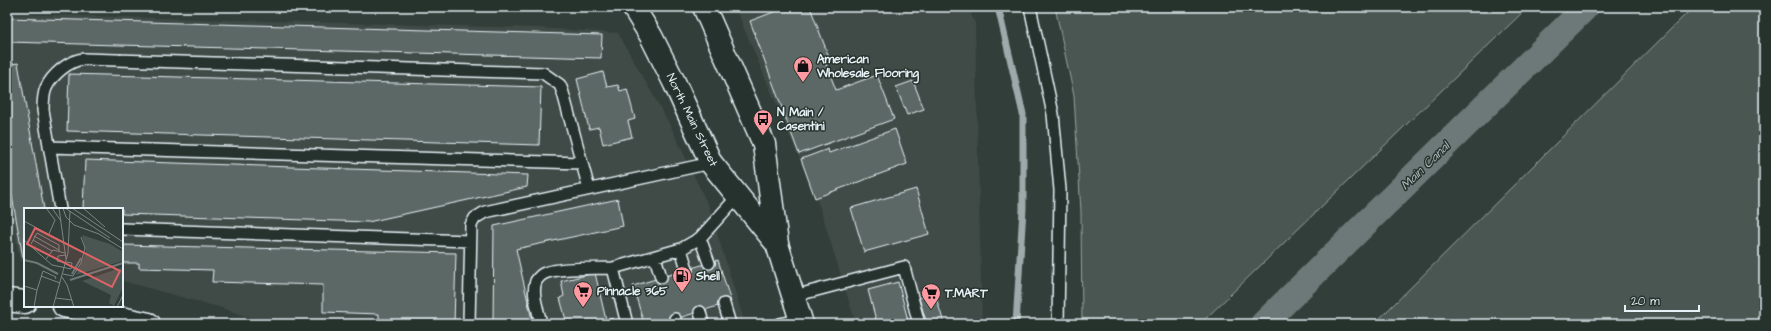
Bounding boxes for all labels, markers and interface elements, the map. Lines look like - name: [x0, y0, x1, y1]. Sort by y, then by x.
- place label: American Wholesale Flooring: [816, 51, 920, 84]
- shop icon: American Wholesale Flooring: [792, 55, 814, 83]
- street label: North Main Street: [662, 70, 722, 170]
- place label: N Main / Casentini: [777, 104, 825, 135]
- bus stop icon: N Main / Casentini: [752, 108, 774, 136]
- water label: Main Canal: [1396, 137, 1455, 194]
- inset map: [24, 208, 123, 307]
- fuel station icon: Shell: [671, 265, 693, 293]
- place label: Shell: [695, 268, 720, 285]
- supermarket icon: Pinnacle 365: [572, 280, 594, 308]
- supermarket icon: T.MART: [920, 282, 942, 310]
- place label: Pinnacle 365: [597, 283, 668, 300]
- place label: T.MART: [944, 285, 988, 302]
- scale bar: [1625, 287, 1699, 313]
- text: 20 m: [1631, 293, 1660, 310]

